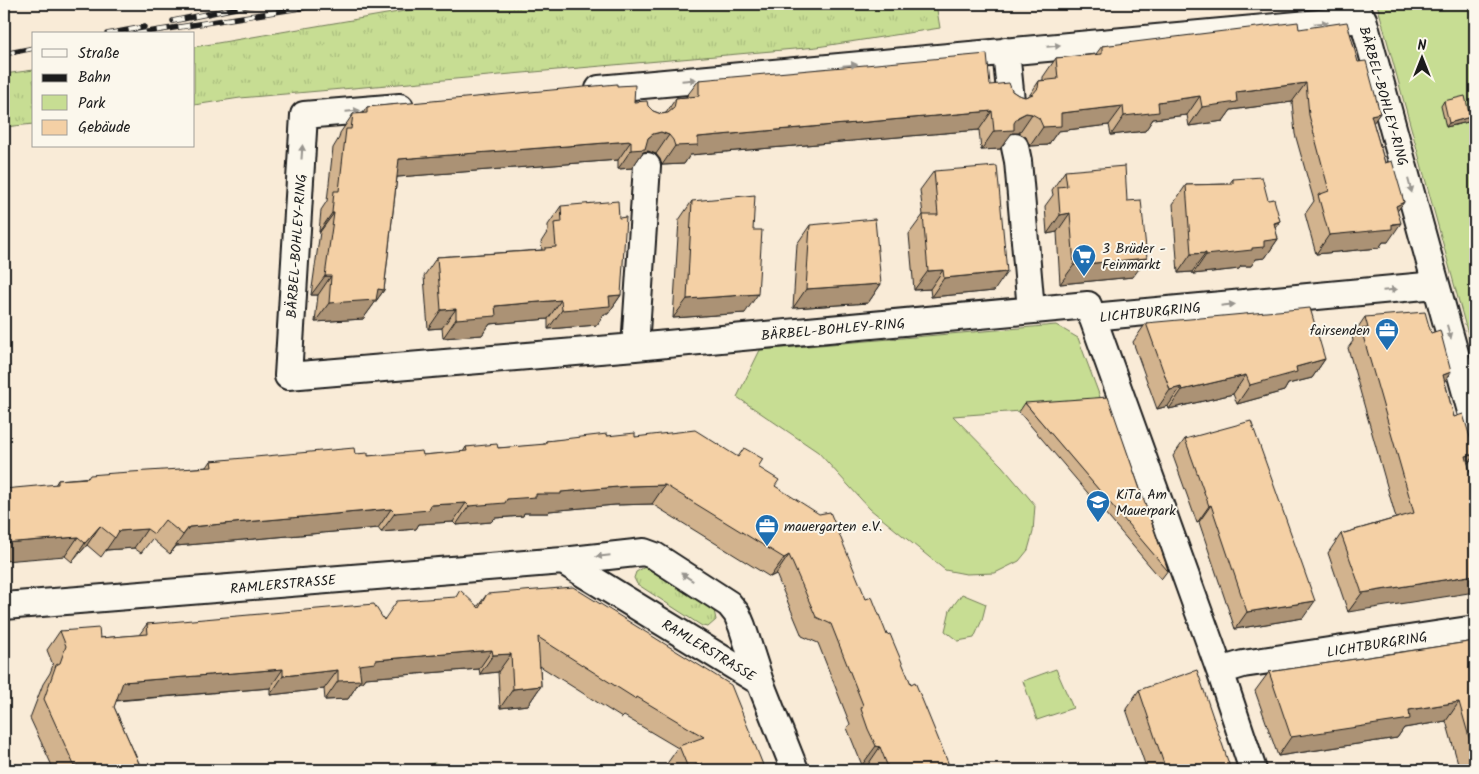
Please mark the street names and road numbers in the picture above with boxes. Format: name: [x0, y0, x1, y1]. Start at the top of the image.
street label: BÄRBEL-BOHLEY-RING: [1353, 24, 1414, 169]
street label: BÄRBEL-BOHLEY-RING: [281, 173, 313, 319]
street label: LICHTBURGRING: [1098, 297, 1202, 329]
street label: BÄRBEL-BOHLEY-RING: [760, 313, 906, 347]
street label: RAMLERSTRASSE: [229, 569, 338, 601]
street label: RAMLERSTRASSE: [657, 614, 760, 688]
street label: LICHTBURGRING: [1325, 626, 1429, 664]

